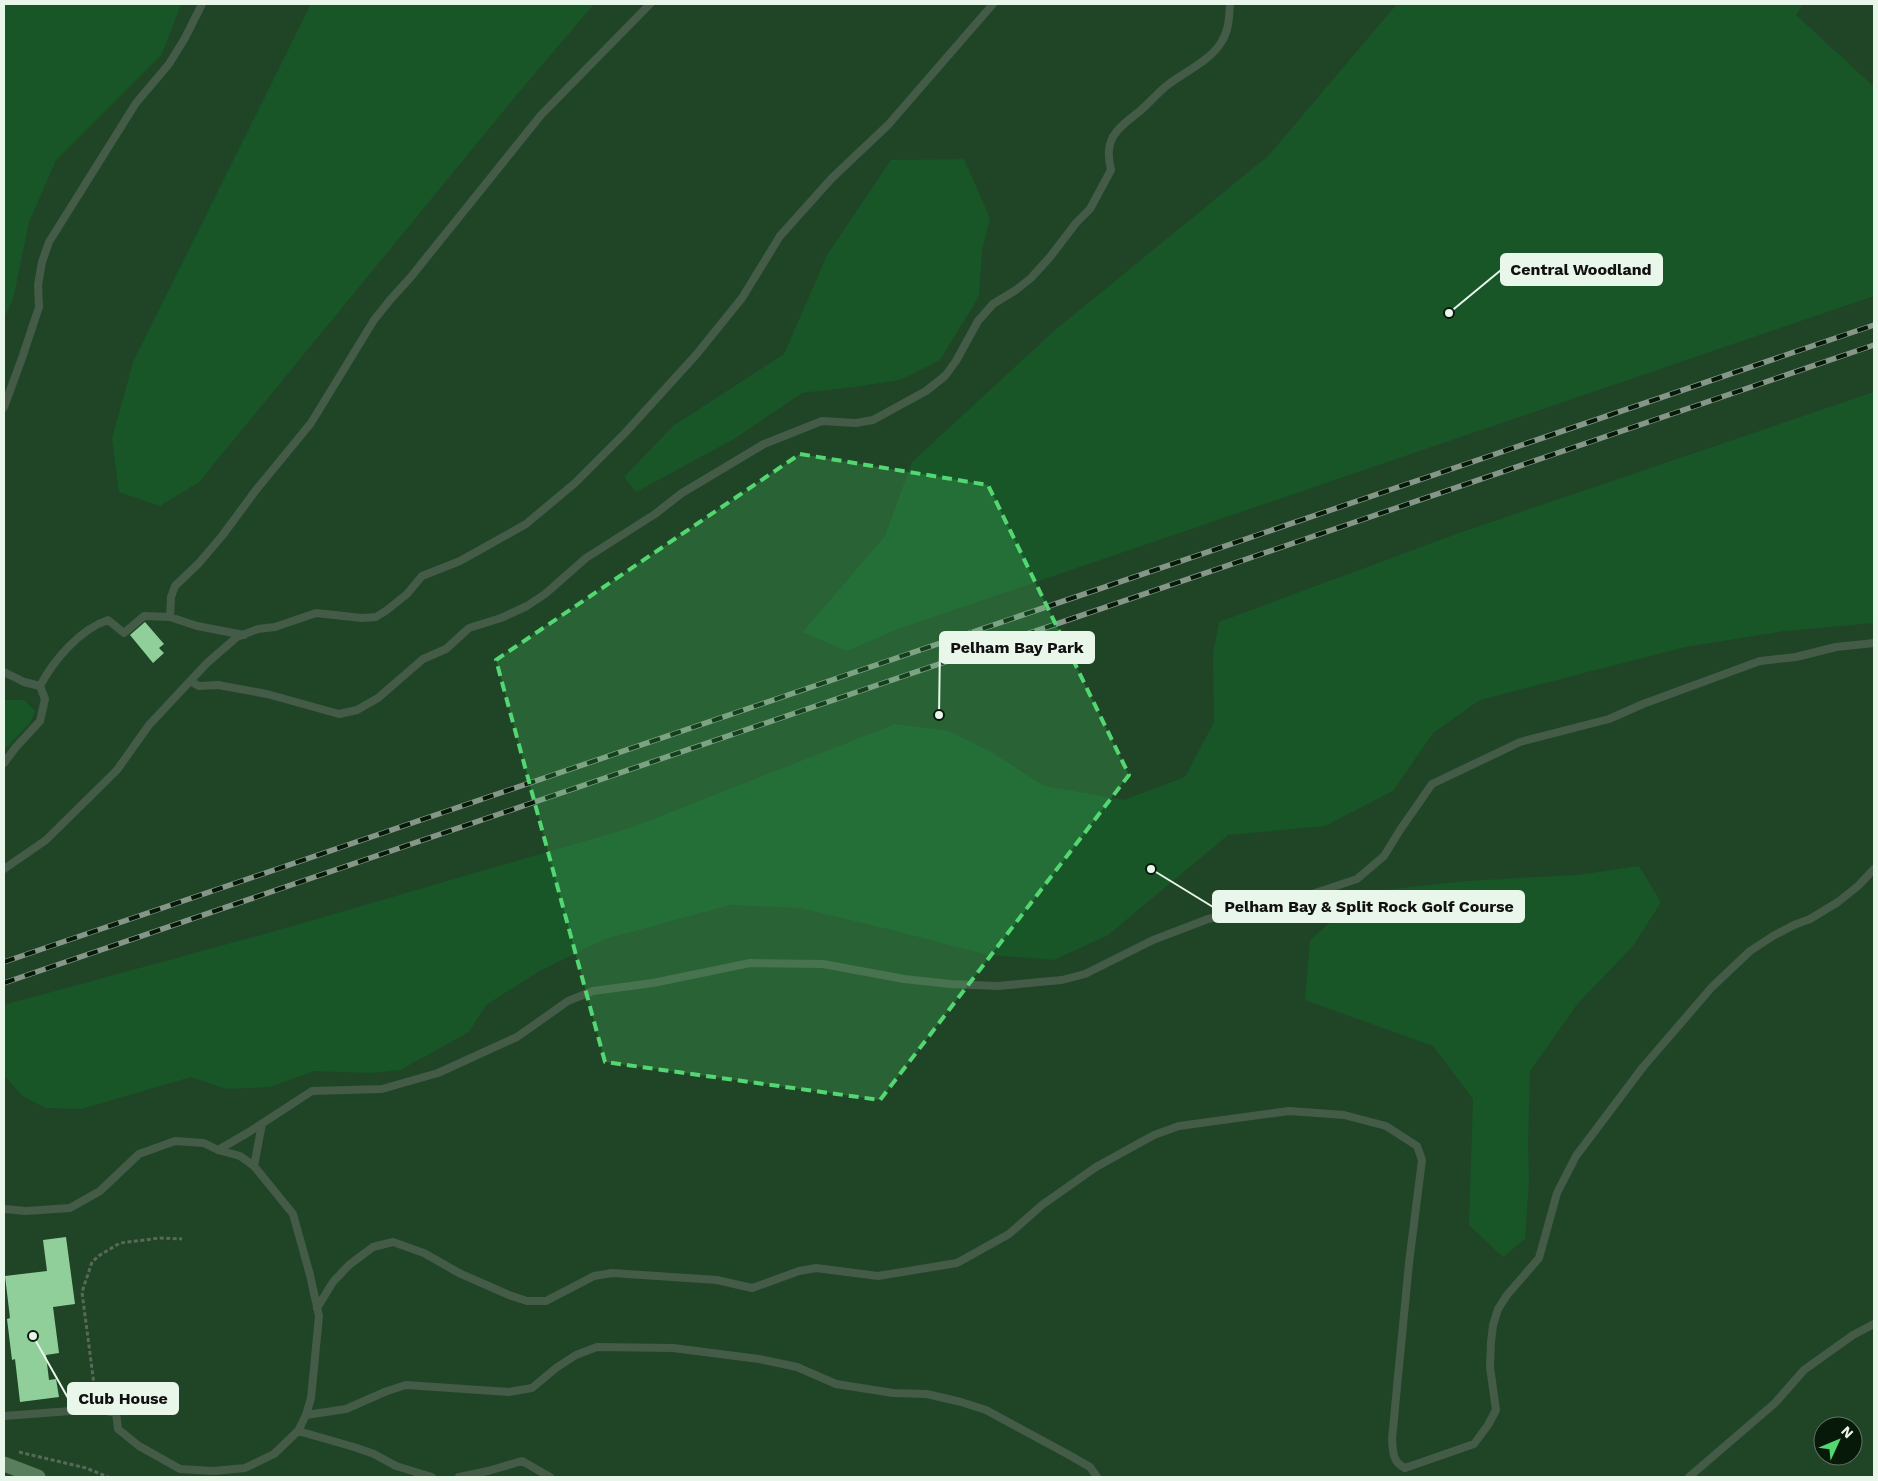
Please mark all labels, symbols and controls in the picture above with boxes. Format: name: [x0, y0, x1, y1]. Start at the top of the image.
callout: Central Woodland: [1501, 254, 1662, 285]
text: Central Woodland: [1510, 260, 1652, 279]
callout: Pelham Bay Park: [940, 632, 1094, 663]
text: Pelham Bay Park: [950, 638, 1084, 657]
callout: Pelham Bay & Split Rock Golf Course: [1213, 891, 1524, 922]
text: Pelham Bay & Split Rock Golf Course: [1224, 897, 1514, 916]
callout: Club House: [68, 1383, 178, 1414]
text: Club House: [78, 1389, 168, 1408]
north arrow: [1813, 1416, 1863, 1466]
text: N: [1838, 1423, 1857, 1441]

